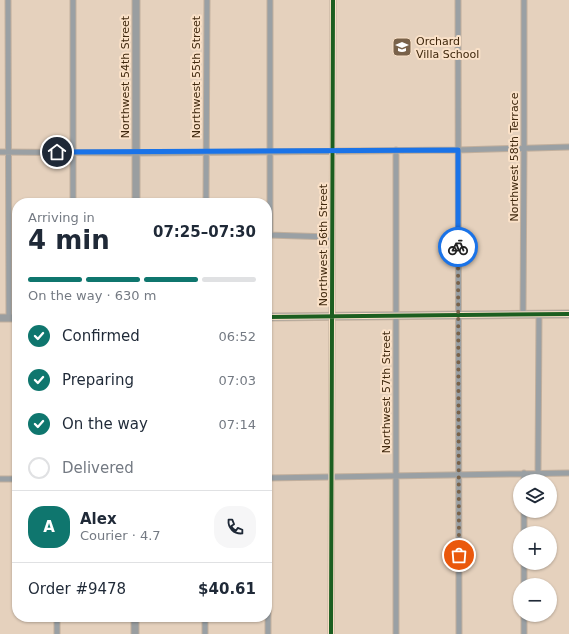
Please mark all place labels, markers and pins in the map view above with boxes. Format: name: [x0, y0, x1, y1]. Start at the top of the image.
place label: Orchard Villa School: [416, 35, 479, 61]
school or university icon: Orchard Villa School: [391, 36, 413, 58]
pin: [40, 135, 74, 169]
pin: [442, 538, 476, 572]

